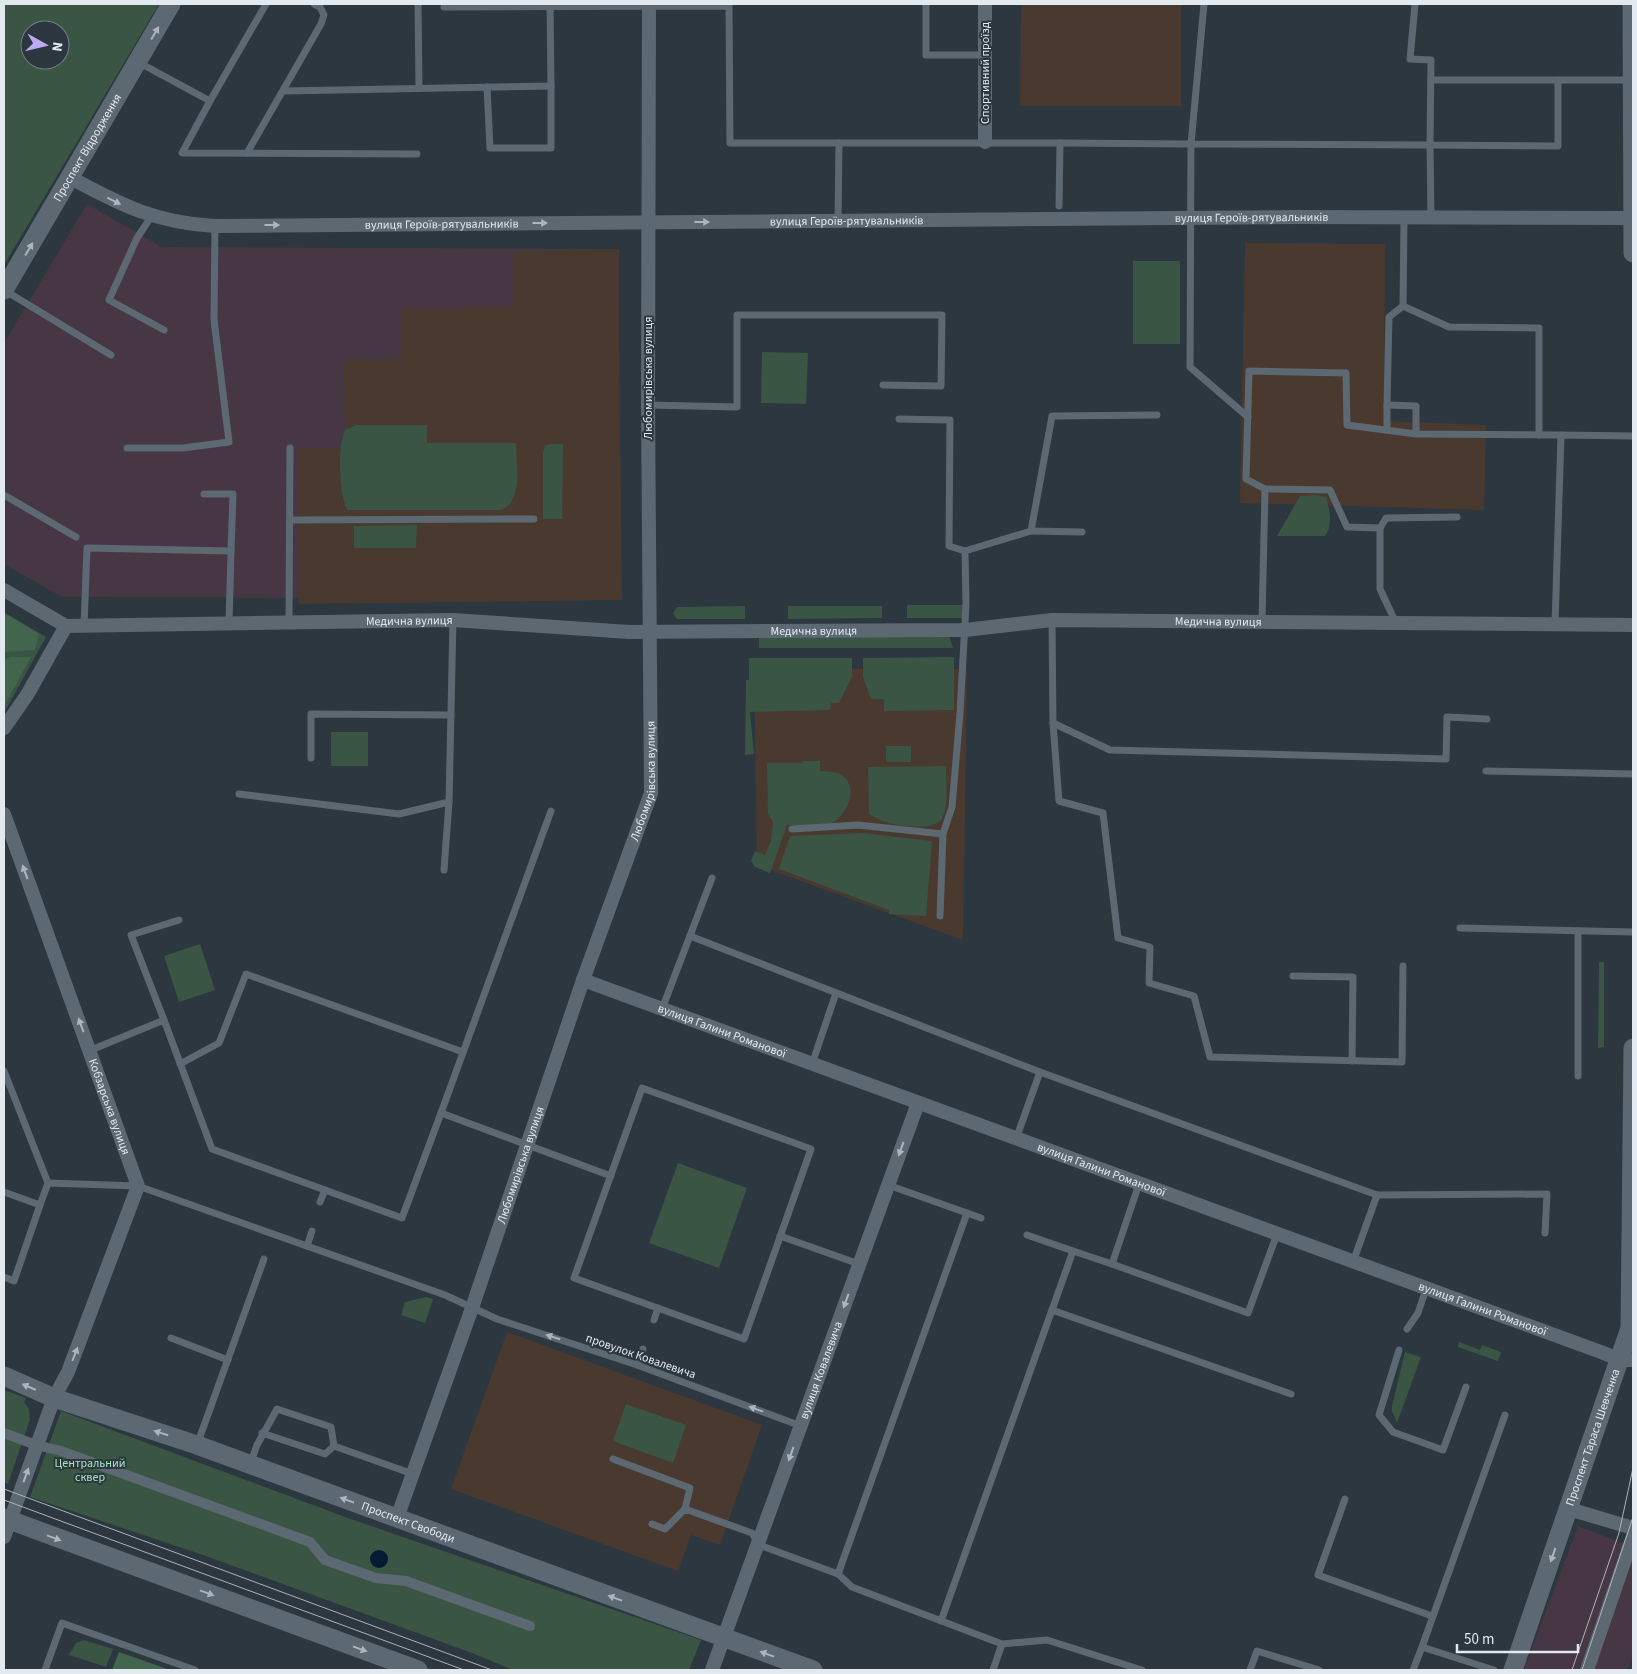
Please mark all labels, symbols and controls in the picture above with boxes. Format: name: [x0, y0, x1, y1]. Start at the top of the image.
north arrow: [20, 20, 70, 70]
street label: Спортивний проїзд: [977, 21, 994, 124]
one-way arrow: [150, 26, 159, 39]
text: N: [46, 41, 67, 53]
street label: Проспект Відродження: [49, 91, 126, 205]
one-way arrow: [107, 197, 121, 205]
street label: вулиця Героїв-рятувальників: [1175, 209, 1328, 227]
street label: вулиця Героїв-рятувальників: [770, 212, 924, 230]
street label: вулиця Героїв-рятувальників: [365, 215, 519, 234]
one-way arrow: [694, 218, 710, 226]
one-way arrow: [532, 219, 548, 227]
one-way arrow: [265, 221, 281, 229]
one-way arrow: [24, 242, 33, 255]
street label: Любомирівська вулиця: [640, 317, 657, 439]
street label: Медична вулиця: [366, 612, 453, 630]
street label: Медична вулиця: [1175, 613, 1262, 631]
street label: Медична вулиця: [770, 623, 857, 640]
street label: Любомирівська вулиця: [626, 721, 660, 844]
one-way arrow: [21, 864, 29, 879]
street label: вулиця Галини Романової: [655, 1000, 789, 1063]
one-way arrow: [77, 1017, 84, 1032]
street label: Кобзарська вулиця: [84, 1056, 134, 1157]
street label: Любомирівська вулиця: [493, 1104, 549, 1226]
street label: вулиця Галини Романової: [1035, 1139, 1169, 1202]
one-way arrow: [897, 1141, 904, 1156]
street label: вулиця Галини Романової: [1416, 1278, 1550, 1341]
one-way arrow: [842, 1294, 849, 1309]
street label: вулиця Ковалевича: [796, 1319, 847, 1422]
street label: провулок Ковалевича: [583, 1330, 698, 1383]
one-way arrow: [545, 1333, 560, 1341]
one-way arrow: [71, 1346, 79, 1361]
street label: Проспект Тараса Шевченка: [1562, 1367, 1624, 1508]
one-way arrow: [21, 1383, 36, 1391]
one-way arrow: [748, 1405, 763, 1412]
one-way arrow: [153, 1429, 168, 1437]
one-way arrow: [787, 1447, 794, 1462]
park label: Центральний сквер: [54, 1455, 126, 1486]
one-way arrow: [23, 1467, 30, 1482]
one-way arrow: [339, 1496, 354, 1504]
street label: Проспект Свободи: [359, 1498, 457, 1547]
one-way arrow: [47, 1535, 62, 1542]
one-way arrow: [1549, 1548, 1557, 1563]
one-way arrow: [200, 1589, 215, 1597]
one-way arrow: [607, 1594, 622, 1601]
scale bar: [1457, 1622, 1578, 1654]
text: 50 m: [1464, 1629, 1494, 1650]
one-way arrow: [353, 1645, 368, 1653]
one-way arrow: [759, 1650, 774, 1658]

